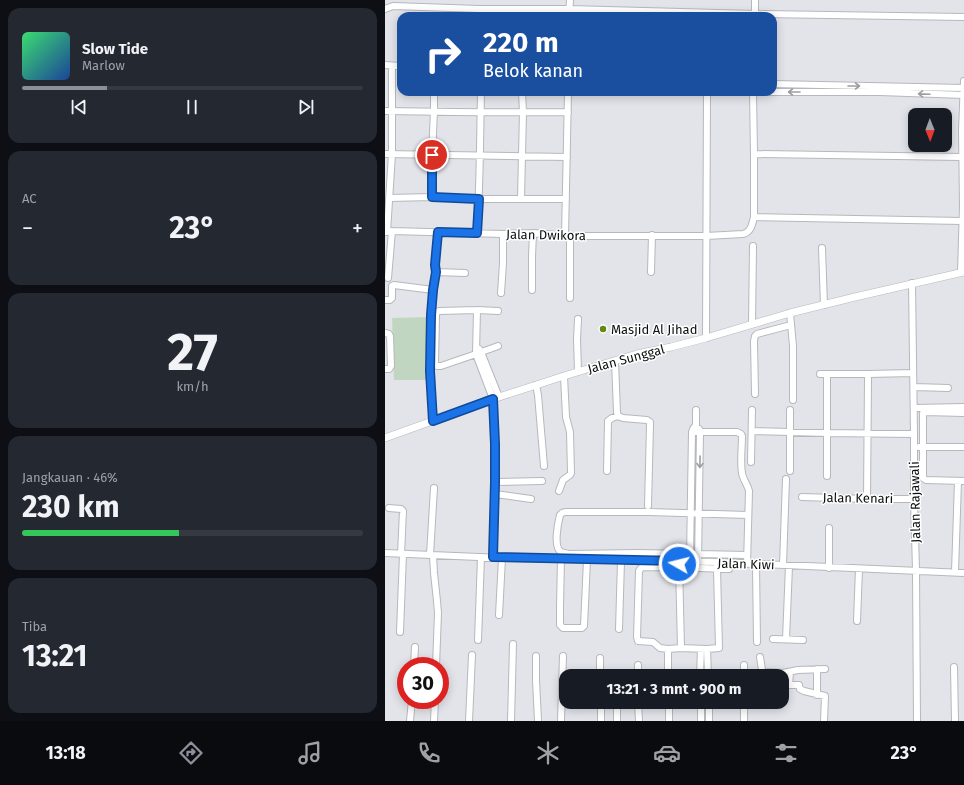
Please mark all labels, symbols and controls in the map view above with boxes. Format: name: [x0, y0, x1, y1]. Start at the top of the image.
text: 220 m: [483, 26, 559, 59]
icon: right: [417, 28, 469, 80]
text: Slow Tide: [82, 40, 148, 58]
text: Marlow: [82, 58, 125, 73]
text: Belok kanan: [483, 60, 583, 82]
one-way arrow: [847, 82, 860, 90]
one-way arrow: [788, 88, 801, 96]
one-way arrow: [918, 90, 931, 97]
icon: previous: [68, 96, 90, 118]
icon: pause: [181, 96, 203, 118]
icon: next: [295, 96, 317, 118]
north arrow: [908, 108, 952, 152]
map controls: [908, 108, 952, 152]
pin: [415, 138, 449, 172]
icon: arrive: [421, 144, 443, 166]
text: AC: [22, 191, 37, 206]
text: 23°: [169, 210, 216, 246]
text: −: [22, 215, 33, 242]
text: +: [352, 215, 363, 242]
street label: Jalan Dwikora: [506, 227, 586, 243]
text: 27: [167, 321, 218, 384]
place label: Masjid Al Jihad: [611, 322, 697, 337]
marker: Masjid Al Jihad: [598, 324, 608, 334]
street label: Jalan Sunggal: [586, 341, 666, 376]
text: km/h: [176, 379, 209, 394]
one-way arrow: [696, 455, 704, 468]
street label: Jalan Rajawali: [907, 461, 923, 543]
text: Jangkauan · 46%: [22, 470, 118, 485]
text: 230 km: [22, 489, 120, 525]
street label: Jalan Kenari: [823, 490, 893, 506]
position arrow: [658, 543, 700, 585]
street label: Jalan Kiwi: [717, 556, 775, 572]
text: Tiba: [22, 619, 47, 634]
text: 13:21: [22, 638, 88, 674]
speed limit sign: 30: [397, 657, 449, 709]
text: 13:21 · 3 mnt · 900 m: [607, 680, 741, 698]
icon: directions: [177, 739, 205, 767]
icon: music: [296, 739, 324, 767]
icon: phone: [415, 739, 443, 767]
icon: climate: [534, 739, 562, 767]
icon: car: [653, 739, 681, 767]
icon: filters: [772, 739, 800, 767]
text: 13:18: [45, 742, 86, 764]
text: 23°: [891, 742, 918, 764]

